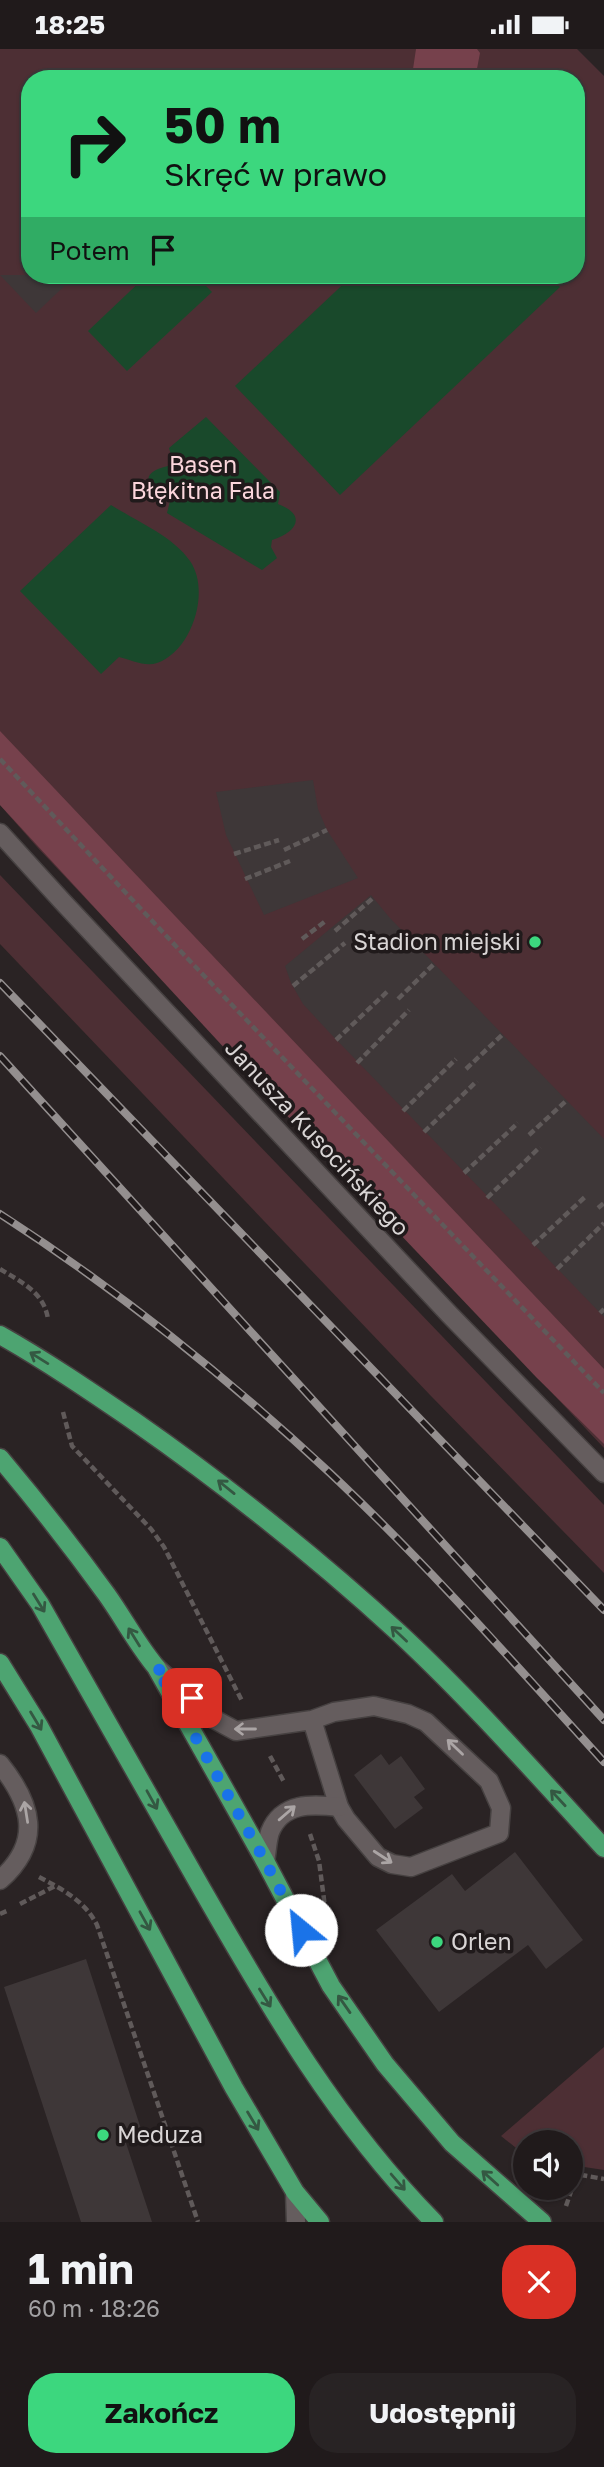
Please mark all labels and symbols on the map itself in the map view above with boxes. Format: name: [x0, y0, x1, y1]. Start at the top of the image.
park label: Basen Błękitna Fala: [131, 450, 275, 504]
place label: Stadion miejski: [353, 927, 521, 955]
marker: Stadion miejski: [527, 934, 543, 950]
street label: Janusza Kusocińskiego: [220, 1034, 416, 1241]
one-way arrow: [29, 1351, 49, 1365]
one-way arrow: [218, 1479, 236, 1494]
one-way arrow: [32, 1592, 46, 1612]
one-way arrow: [391, 1626, 408, 1643]
one-way arrow: [126, 1628, 140, 1648]
pin: [162, 1668, 222, 1728]
one-way arrow: [30, 1711, 44, 1731]
one-way arrow: [234, 1722, 257, 1736]
one-way arrow: [446, 1738, 463, 1755]
one-way arrow: [146, 1789, 159, 1810]
one-way arrow: [550, 1789, 566, 1807]
one-way arrow: [19, 1801, 32, 1824]
one-way arrow: [278, 1806, 296, 1821]
one-way arrow: [373, 1850, 392, 1865]
position arrow: [264, 1893, 338, 1967]
one-way arrow: [139, 1910, 152, 1931]
place label: Orlen: [451, 1927, 512, 1955]
marker: Orlen: [429, 1934, 445, 1950]
one-way arrow: [258, 1987, 272, 2007]
one-way arrow: [337, 1995, 351, 2014]
one-way arrow: [246, 2111, 260, 2131]
place label: Meduza: [117, 2120, 203, 2148]
marker: Meduza: [95, 2127, 111, 2143]
one-way arrow: [481, 2170, 499, 2186]
one-way arrow: [390, 2173, 406, 2191]

